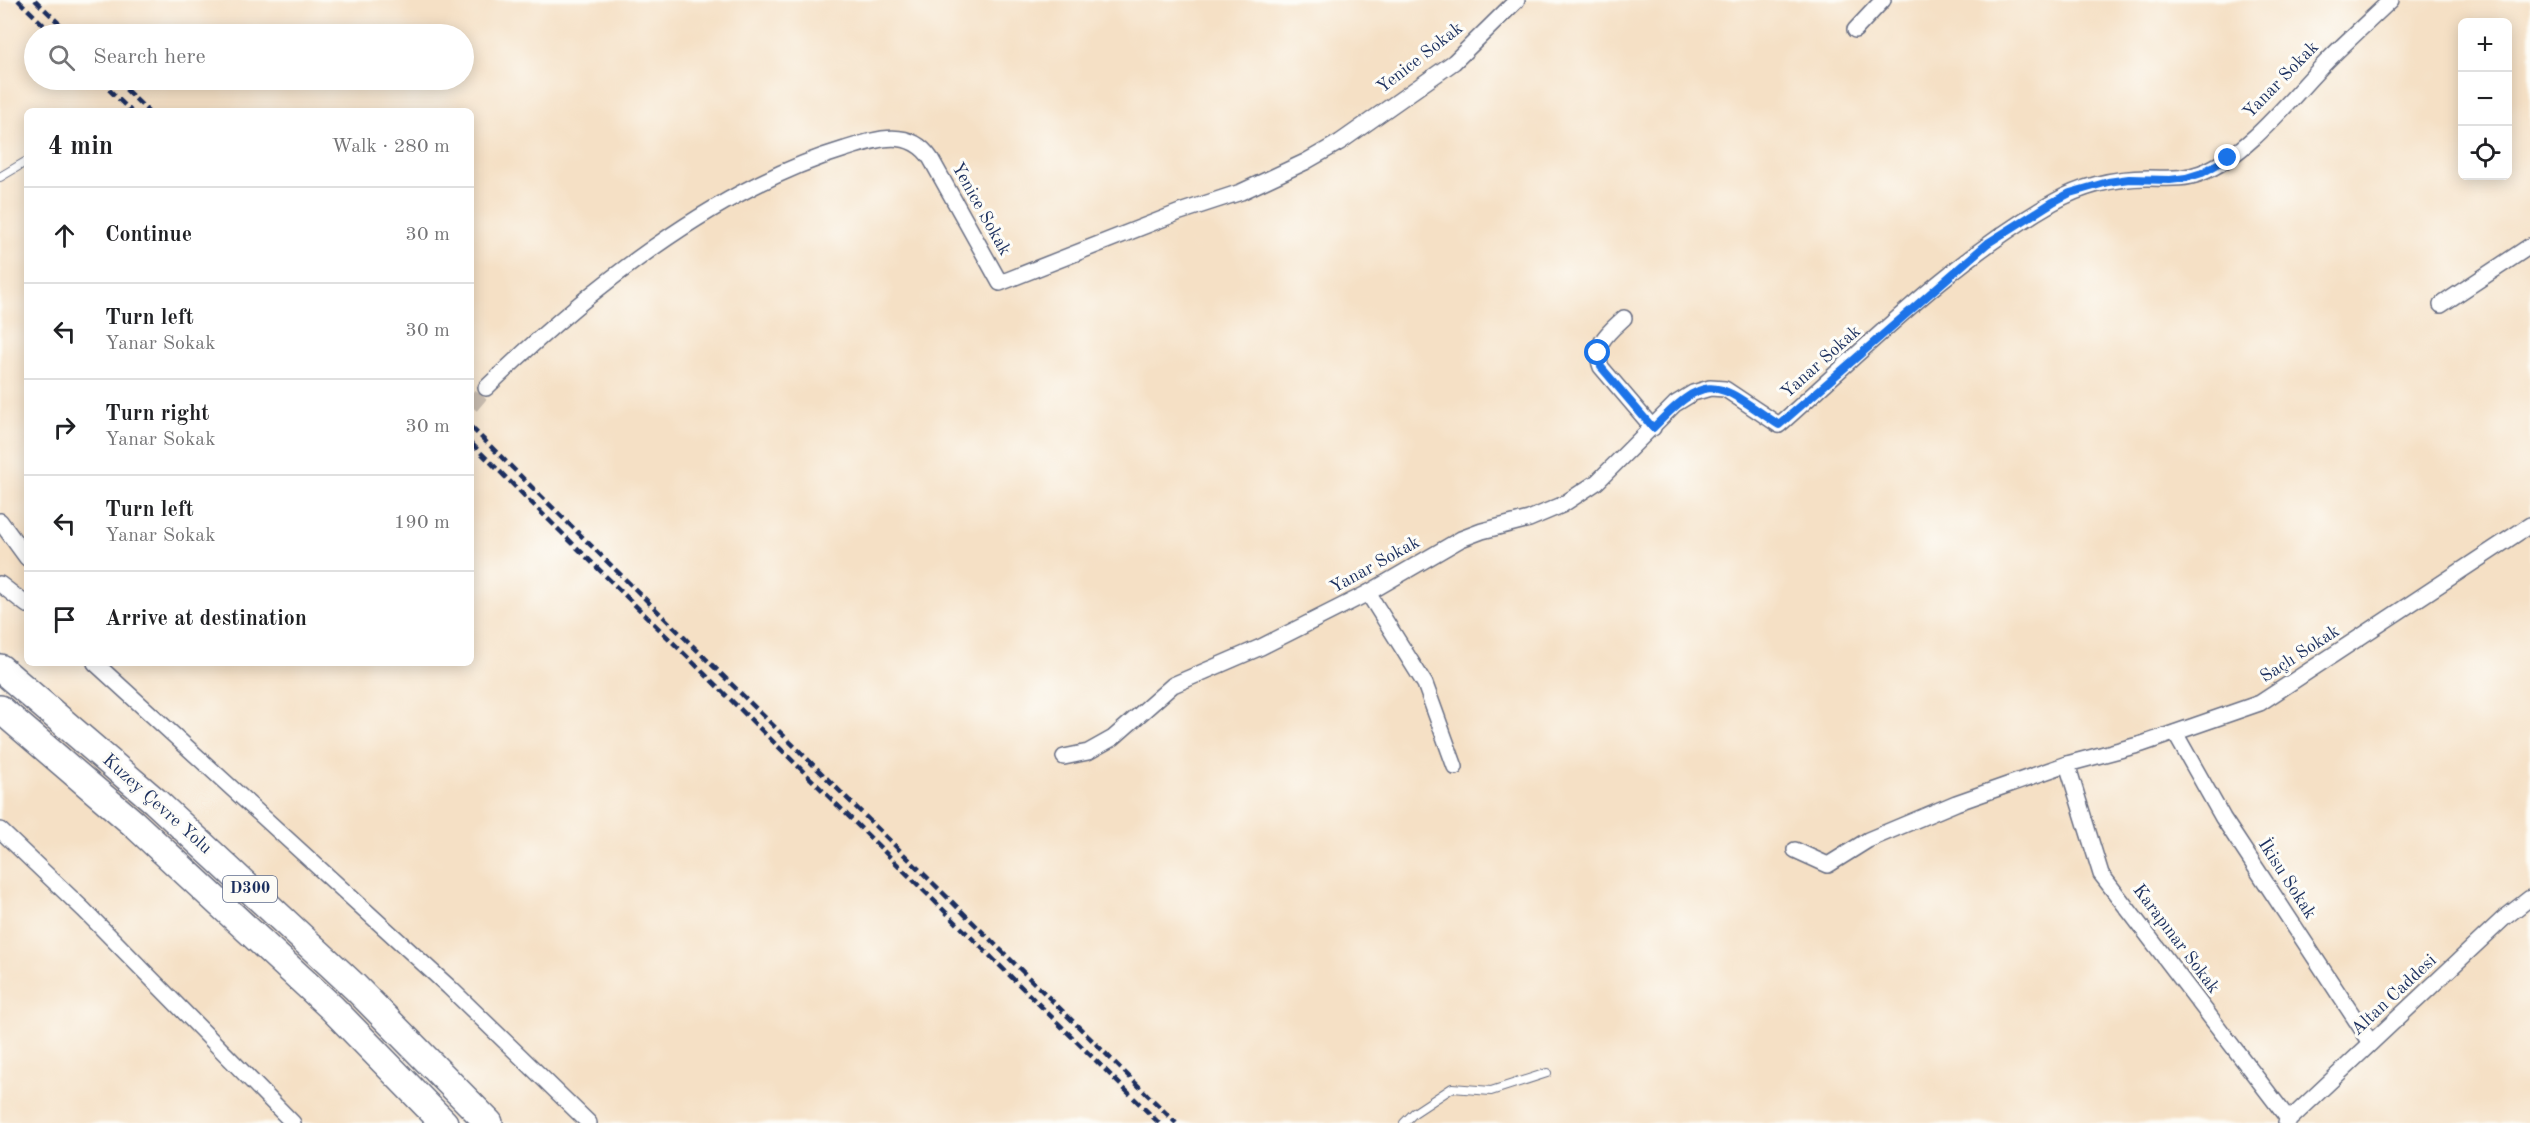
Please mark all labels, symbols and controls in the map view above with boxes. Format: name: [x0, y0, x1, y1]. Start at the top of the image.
map controls: [2458, 18, 2512, 180]
button: +: [2458, 18, 2512, 72]
street label: Yenice Sokak: [1374, 19, 1466, 97]
search box: [24, 24, 474, 90]
street label: Yanar Sokak: [2240, 38, 2322, 122]
icon: search: [45, 41, 78, 74]
text: Search here: [93, 46, 206, 68]
button: −: [2458, 72, 2512, 126]
button: locate: [2458, 126, 2512, 180]
text: 4 min: [48, 134, 113, 160]
text: Walk · 280 m: [331, 137, 450, 157]
route end: [2214, 144, 2240, 170]
street label: Yenice Sokak: [948, 159, 1014, 259]
icon: ahead: [48, 219, 81, 252]
text: Continue: [105, 224, 192, 246]
text: 30 m: [405, 225, 450, 245]
text: Turn left: [105, 307, 194, 329]
icon: left: [48, 315, 81, 348]
text: 30 m: [405, 321, 450, 341]
street label: Yanar Sokak: [1778, 322, 1864, 402]
text: Yanar Sokak: [105, 334, 216, 354]
route start: [1584, 339, 1610, 365]
text: Turn right: [105, 403, 209, 425]
icon: right: [48, 411, 81, 444]
text: 30 m: [405, 417, 450, 437]
text: Yanar Sokak: [105, 430, 216, 450]
text: Turn left: [105, 499, 194, 521]
icon: left: [48, 507, 81, 540]
text: 190 m: [394, 513, 450, 533]
text: Yanar Sokak: [105, 526, 216, 546]
street label: Yanar Sokak: [1327, 533, 1423, 597]
icon: arrive: [48, 603, 81, 636]
text: Arrive at destination: [105, 608, 307, 630]
street label: Saçlı Sokak: [2257, 622, 2343, 686]
street label: Kuzey Çevre Yolu: [99, 751, 215, 858]
street label: İkisu Sokak: [2255, 834, 2322, 922]
road number: D300: [223, 876, 277, 902]
street label: Karapınar Sokak: [2129, 881, 2223, 997]
street label: Altan Caddesi: [2348, 951, 2440, 1039]

